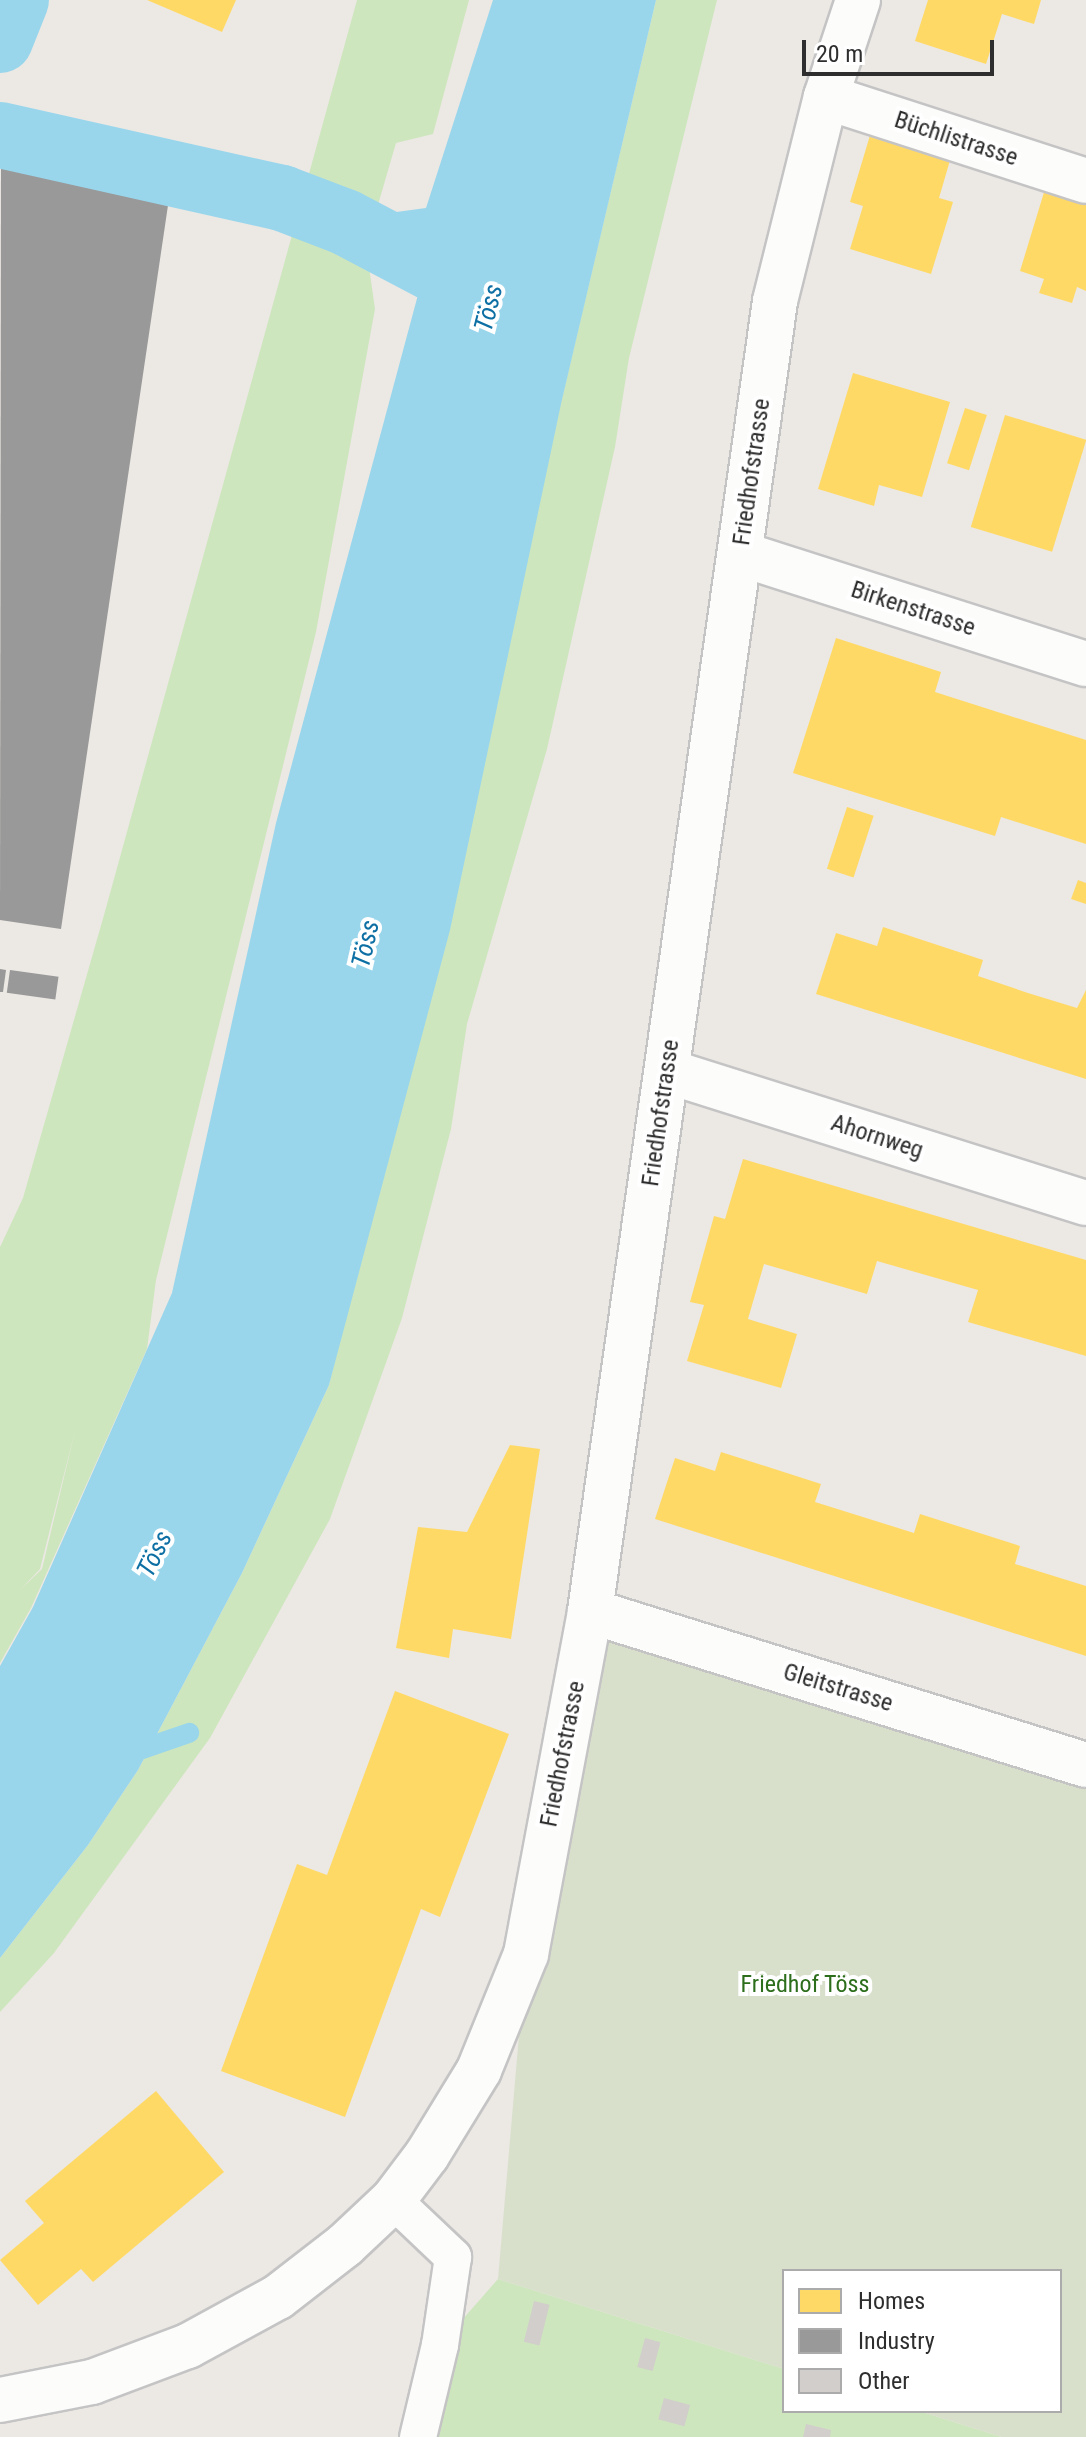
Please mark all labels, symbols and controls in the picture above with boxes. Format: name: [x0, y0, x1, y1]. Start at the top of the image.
scale bar: [806, 24, 998, 74]
text: 20 m: [816, 40, 863, 68]
street label: Büchlistrasse: [891, 106, 1021, 172]
water label: Töss: [468, 281, 510, 335]
street label: Friedhofstrasse: [727, 397, 777, 547]
street label: Birkenstrasse: [847, 575, 979, 643]
water label: Töss: [345, 917, 387, 971]
street label: Friedhofstrasse: [636, 1038, 686, 1188]
street label: Ahornweg: [827, 1109, 927, 1165]
water label: Töss: [131, 1526, 179, 1582]
street label: Gleitstrasse: [780, 1658, 896, 1718]
street label: Friedhofstrasse: [535, 1679, 591, 1829]
park label: Friedhof Töss: [740, 1971, 870, 1999]
legend: [782, 2269, 1062, 2413]
text: Homes: [858, 2287, 925, 2315]
text: Industry: [858, 2327, 935, 2355]
text: Other: [858, 2367, 910, 2395]

